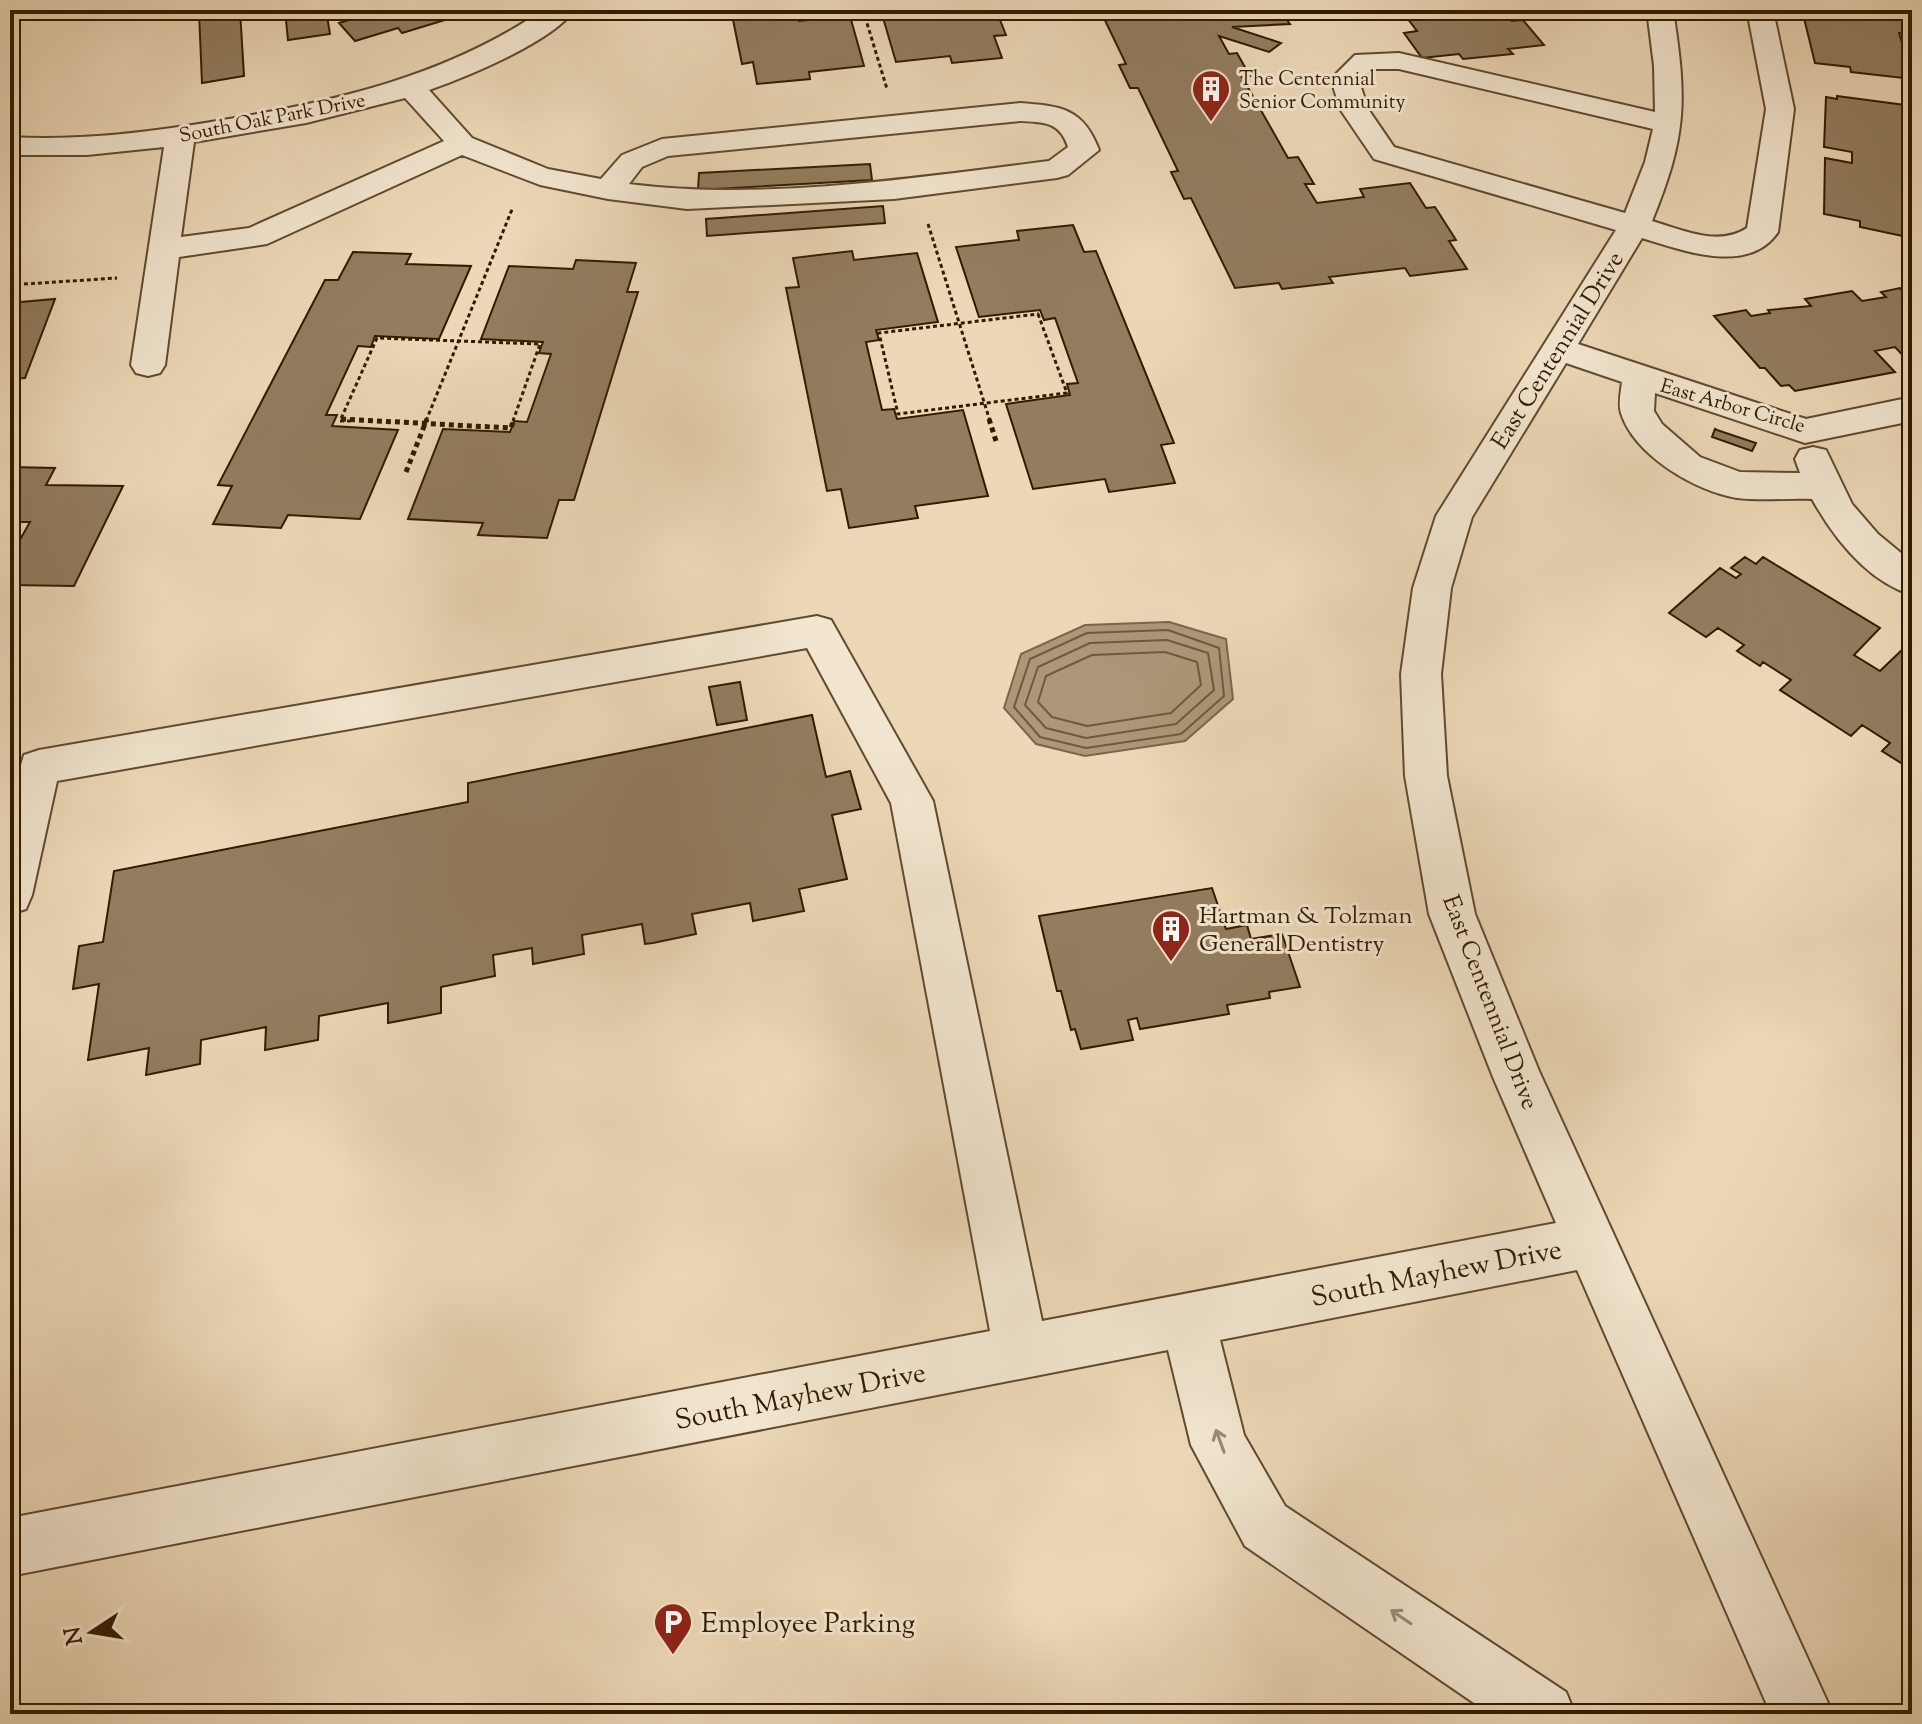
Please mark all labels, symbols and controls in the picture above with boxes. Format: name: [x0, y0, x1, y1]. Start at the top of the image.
place label: The Centennial Senior Community: [1239, 66, 1405, 118]
building icon: The Centennial Senior Community: [1190, 68, 1232, 123]
street label: South Oak Park Drive: [177, 87, 368, 152]
street label: East Centennial Drive: [1484, 246, 1633, 456]
street label: East Arbor Circle: [1656, 373, 1808, 442]
street label: East Centennial Drive: [1433, 891, 1546, 1115]
place label: Hartman & Tolzman General Dentistry: [1199, 900, 1413, 962]
building icon: Hartman & Tolzman General Dentistry: [1150, 908, 1192, 963]
street label: South Mayhew Drive: [1307, 1231, 1566, 1319]
street label: South Mayhew Drive: [671, 1354, 930, 1442]
one-way arrow: [1212, 1429, 1226, 1454]
north arrow: [52, 1592, 132, 1672]
parking icon: Employee Parking: [652, 1601, 694, 1656]
place label: Employee Parking: [701, 1605, 915, 1645]
one-way arrow: [1390, 1609, 1412, 1626]
text: N: [58, 1623, 93, 1647]

